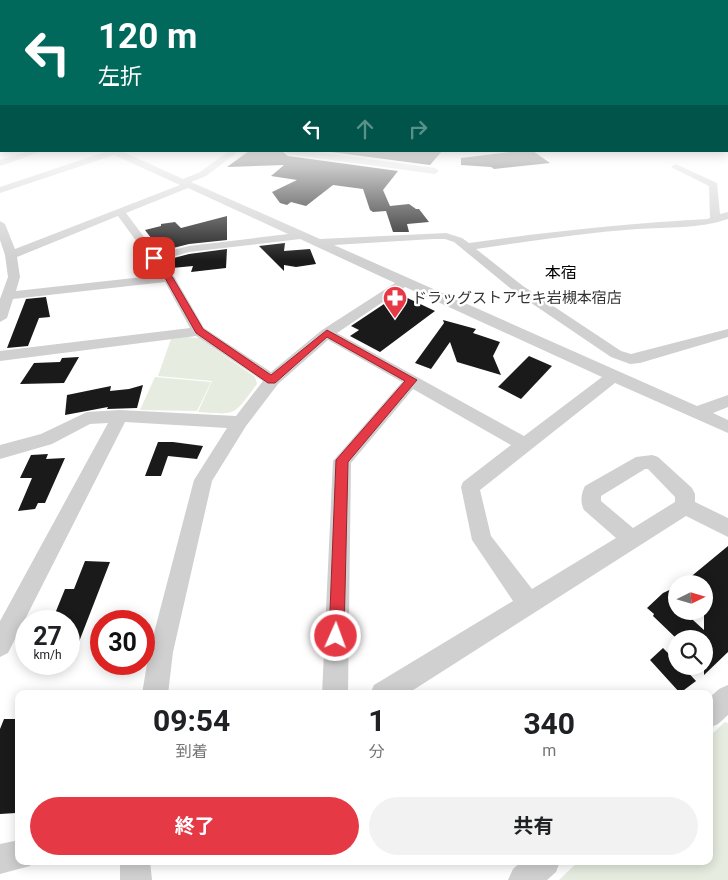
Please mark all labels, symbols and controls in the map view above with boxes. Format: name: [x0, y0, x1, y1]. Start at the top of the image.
text: 120 m: [98, 16, 197, 57]
icon: left: [15, 20, 80, 85]
text: 左折: [98, 64, 142, 89]
icon: left: [298, 115, 326, 143]
icon: ahead: [351, 115, 379, 143]
icon: right: [404, 115, 432, 143]
pin: [133, 237, 175, 279]
icon: arrive: [140, 244, 168, 272]
district label: 本宿: [545, 263, 577, 282]
pharmacy icon: ドラッグストアセキ岩槻本宿店: [382, 285, 408, 319]
place label: ドラッグストアセキ岩槻本宿店: [412, 289, 622, 307]
north arrow: [668, 575, 712, 620]
map controls: [668, 575, 713, 675]
position arrow: [309, 609, 361, 661]
speed limit sign: 30: [90, 610, 155, 675]
text: 27: [33, 622, 62, 651]
button: search: [668, 630, 713, 675]
text: km/h: [33, 648, 62, 662]
text: 09:54: [153, 703, 230, 738]
text: 1: [368, 703, 385, 738]
text: 340: [523, 706, 575, 741]
text: m: [542, 741, 556, 760]
text: 到着: [176, 742, 208, 761]
text: 分: [369, 742, 385, 761]
button: 終了: [30, 797, 359, 855]
button: 共有: [369, 797, 698, 855]

